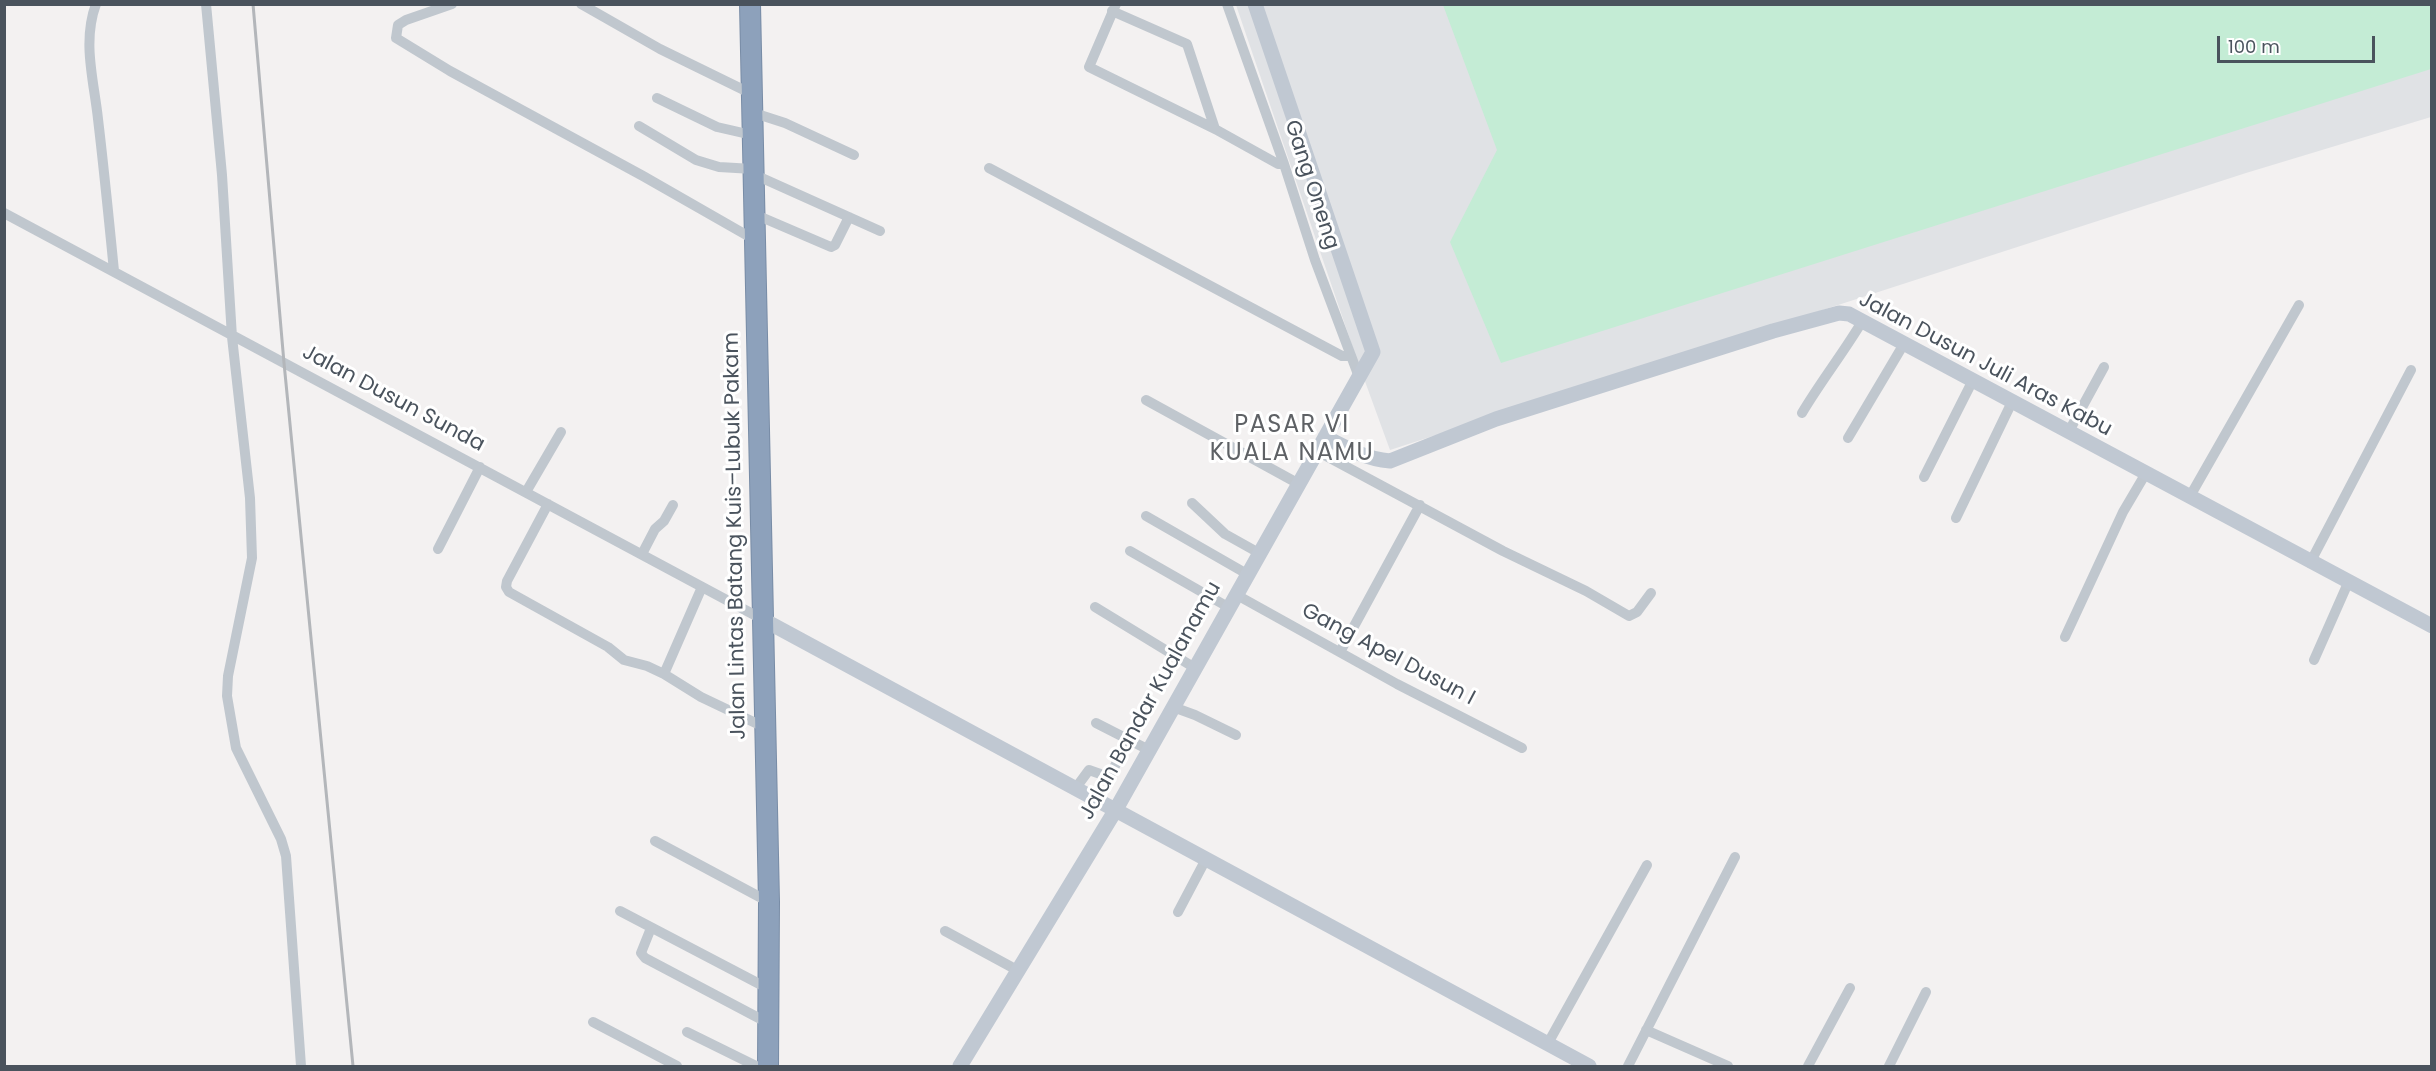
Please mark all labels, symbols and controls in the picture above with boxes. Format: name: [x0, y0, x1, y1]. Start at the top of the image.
scale bar: [2220, 24, 2378, 62]
text: 100 m: [2228, 34, 2280, 59]
street label: Gang Oneng: [1278, 117, 1344, 253]
street label: Jalan Dusun Juli Aras Kabu: [1854, 287, 2116, 443]
street label: Jalan Lintas Batang Kuis–Lubuk Pakam: [720, 332, 752, 740]
street label: Jalan Dusun Sunda: [297, 340, 489, 458]
district label: PASAR VI KUALA NAMU: [1210, 412, 1374, 468]
street label: Jalan Bandar Kualanamu: [1075, 578, 1227, 824]
street label: Gang Apel Dusun I: [1297, 599, 1479, 711]

